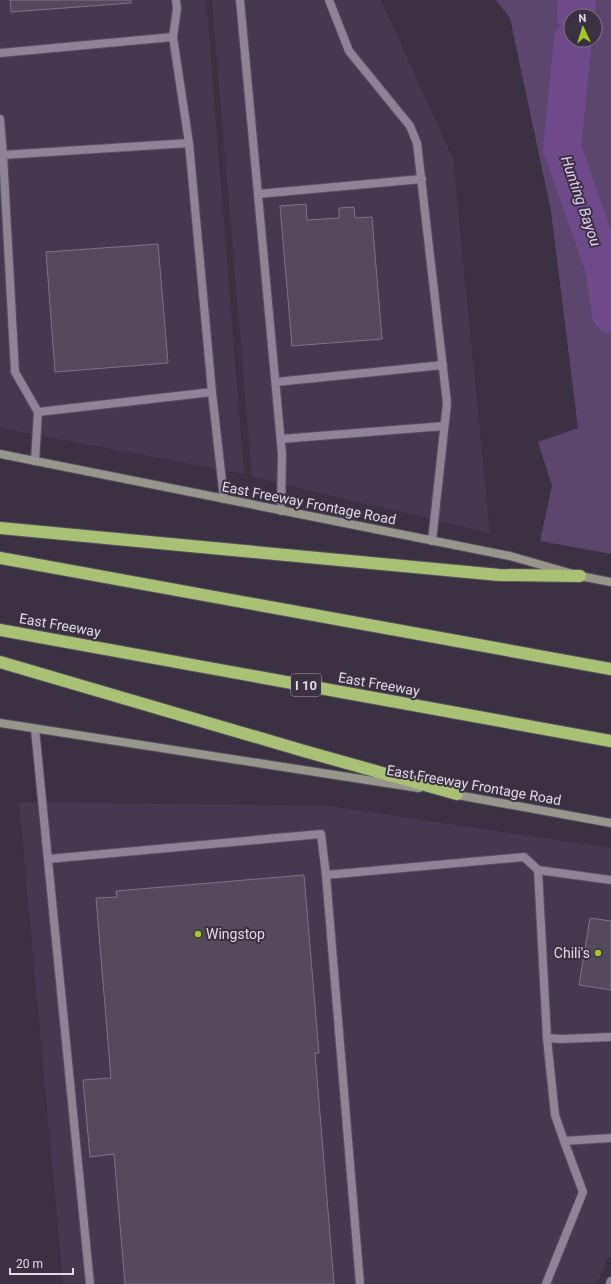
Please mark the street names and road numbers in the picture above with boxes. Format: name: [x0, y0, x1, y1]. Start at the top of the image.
street label: East Freeway Frontage Road: [221, 478, 397, 528]
street label: East Freeway: [18, 610, 102, 640]
street label: East Freeway: [337, 669, 421, 699]
road number: I 10: [291, 674, 321, 696]
street label: East Freeway Frontage Road: [385, 762, 563, 808]

